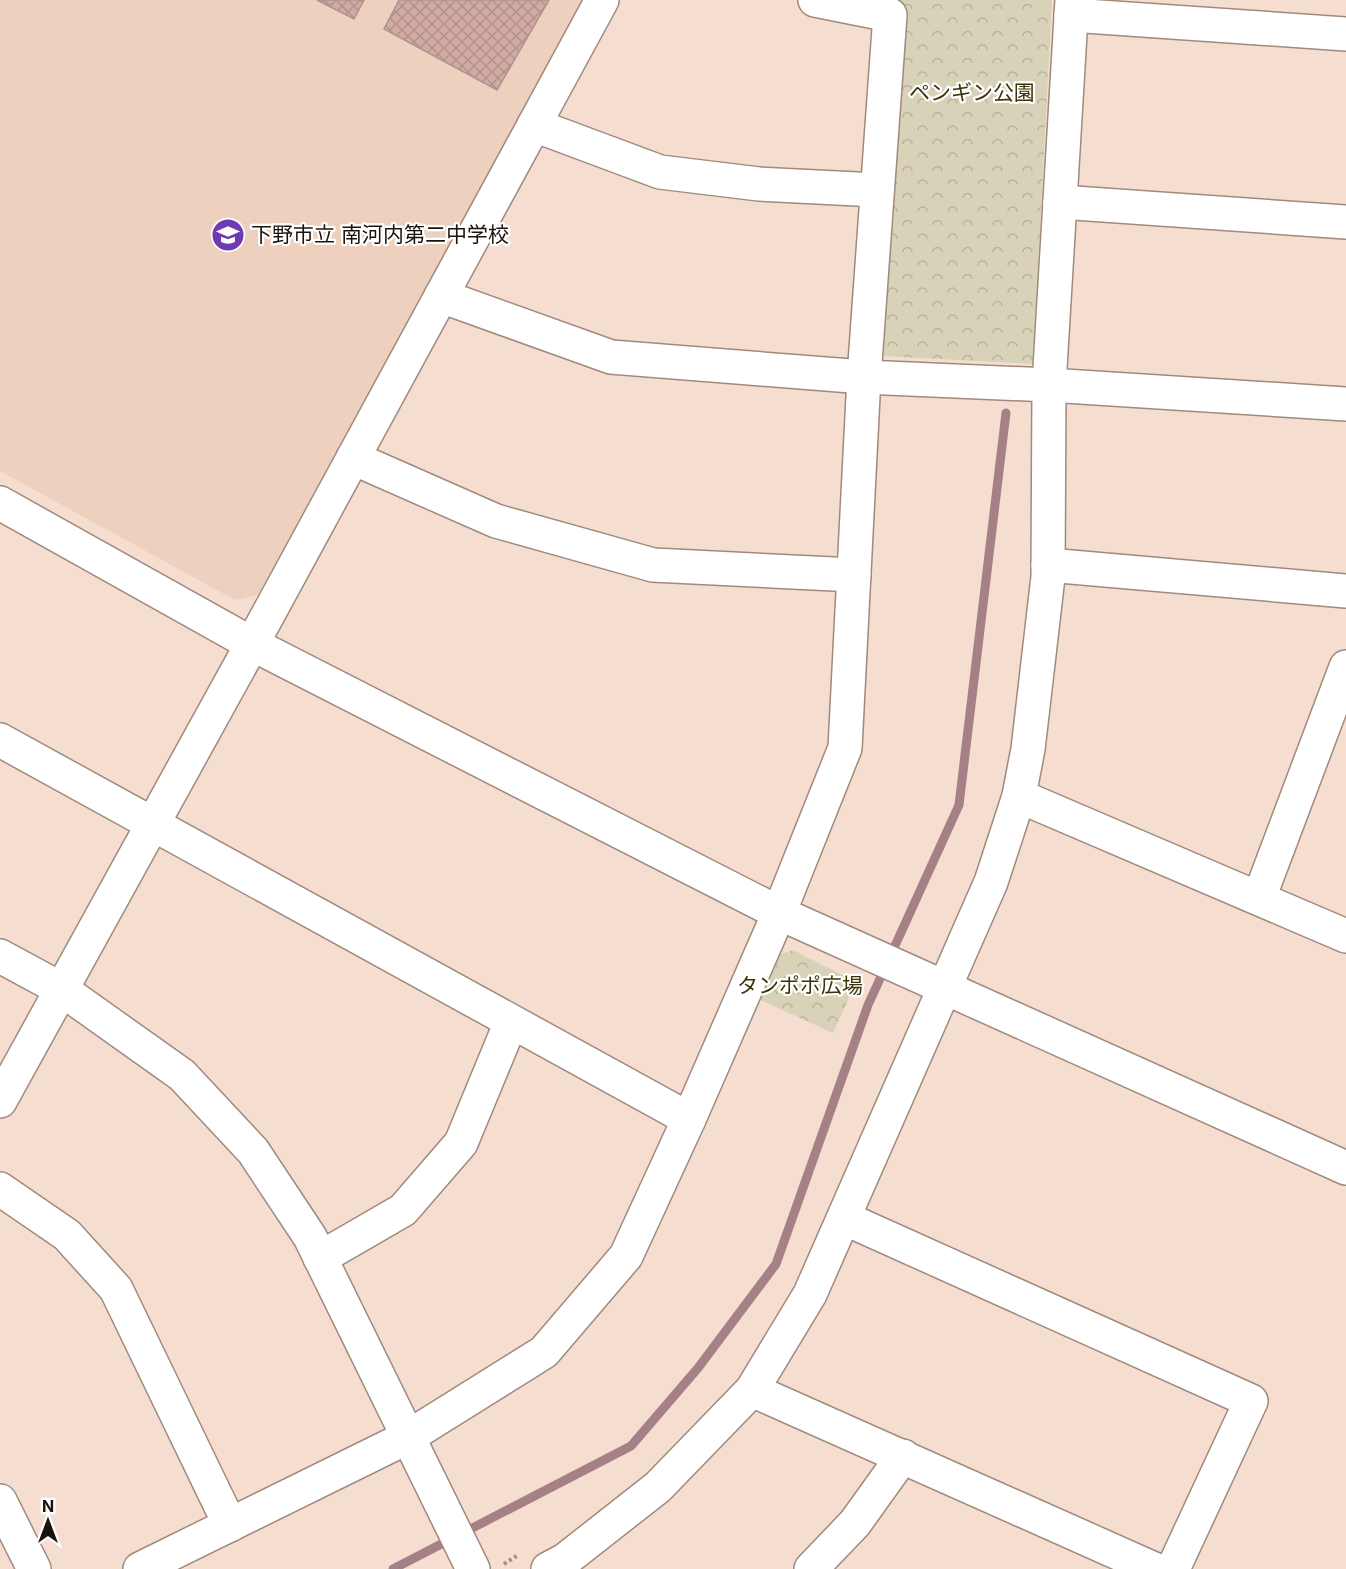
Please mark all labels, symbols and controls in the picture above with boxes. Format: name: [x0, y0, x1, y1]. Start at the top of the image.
park label: ペンギン公園: [909, 80, 1035, 105]
school or university icon: 下野市立 南河内第二中学校: [210, 217, 246, 253]
place label: 下野市立 南河内第二中学校: [251, 222, 509, 247]
park label: タンポポ広場: [737, 973, 863, 998]
north arrow: [18, 1491, 78, 1551]
text: N: [42, 1496, 54, 1516]

